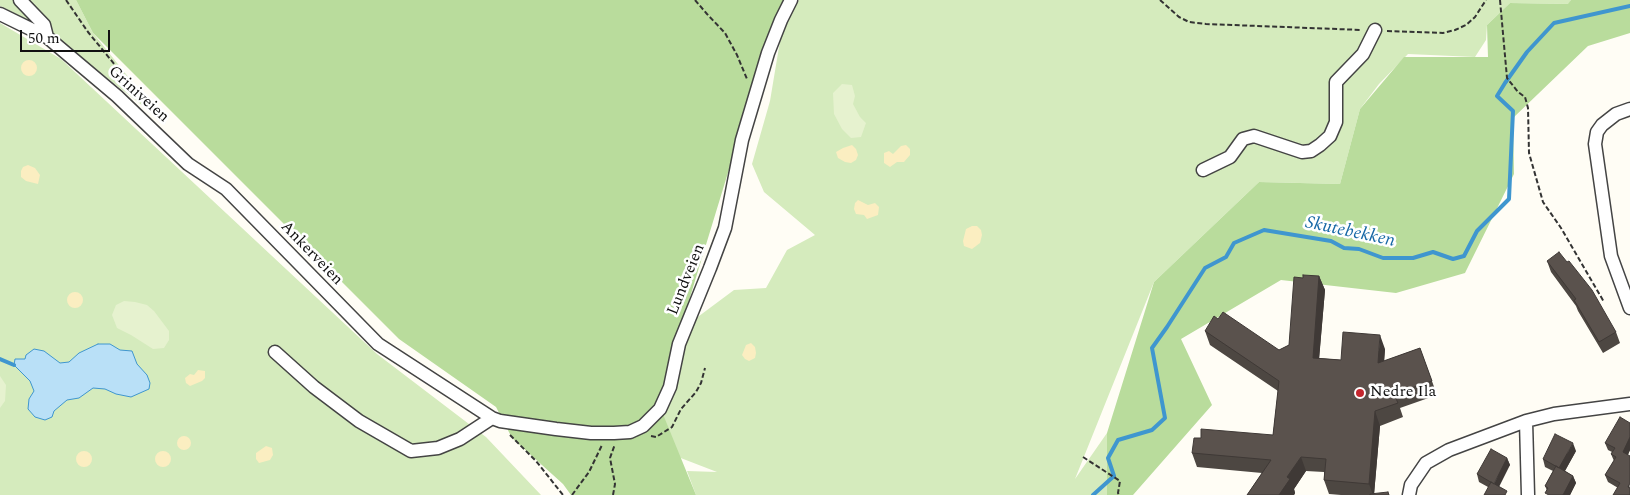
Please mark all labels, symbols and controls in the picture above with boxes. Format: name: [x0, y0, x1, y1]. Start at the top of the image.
scale bar: [22, 20, 112, 52]
text: 50 m: [28, 27, 60, 50]
street label: Griniveien: [104, 63, 172, 127]
water label: Skutebekken: [1303, 213, 1397, 253]
street label: Ankerveien: [276, 218, 346, 290]
street label: Lundveien: [664, 242, 710, 318]
place label: Nedre Ila: [1370, 383, 1436, 403]
marker: Nedre Ila: [1354, 387, 1366, 399]

